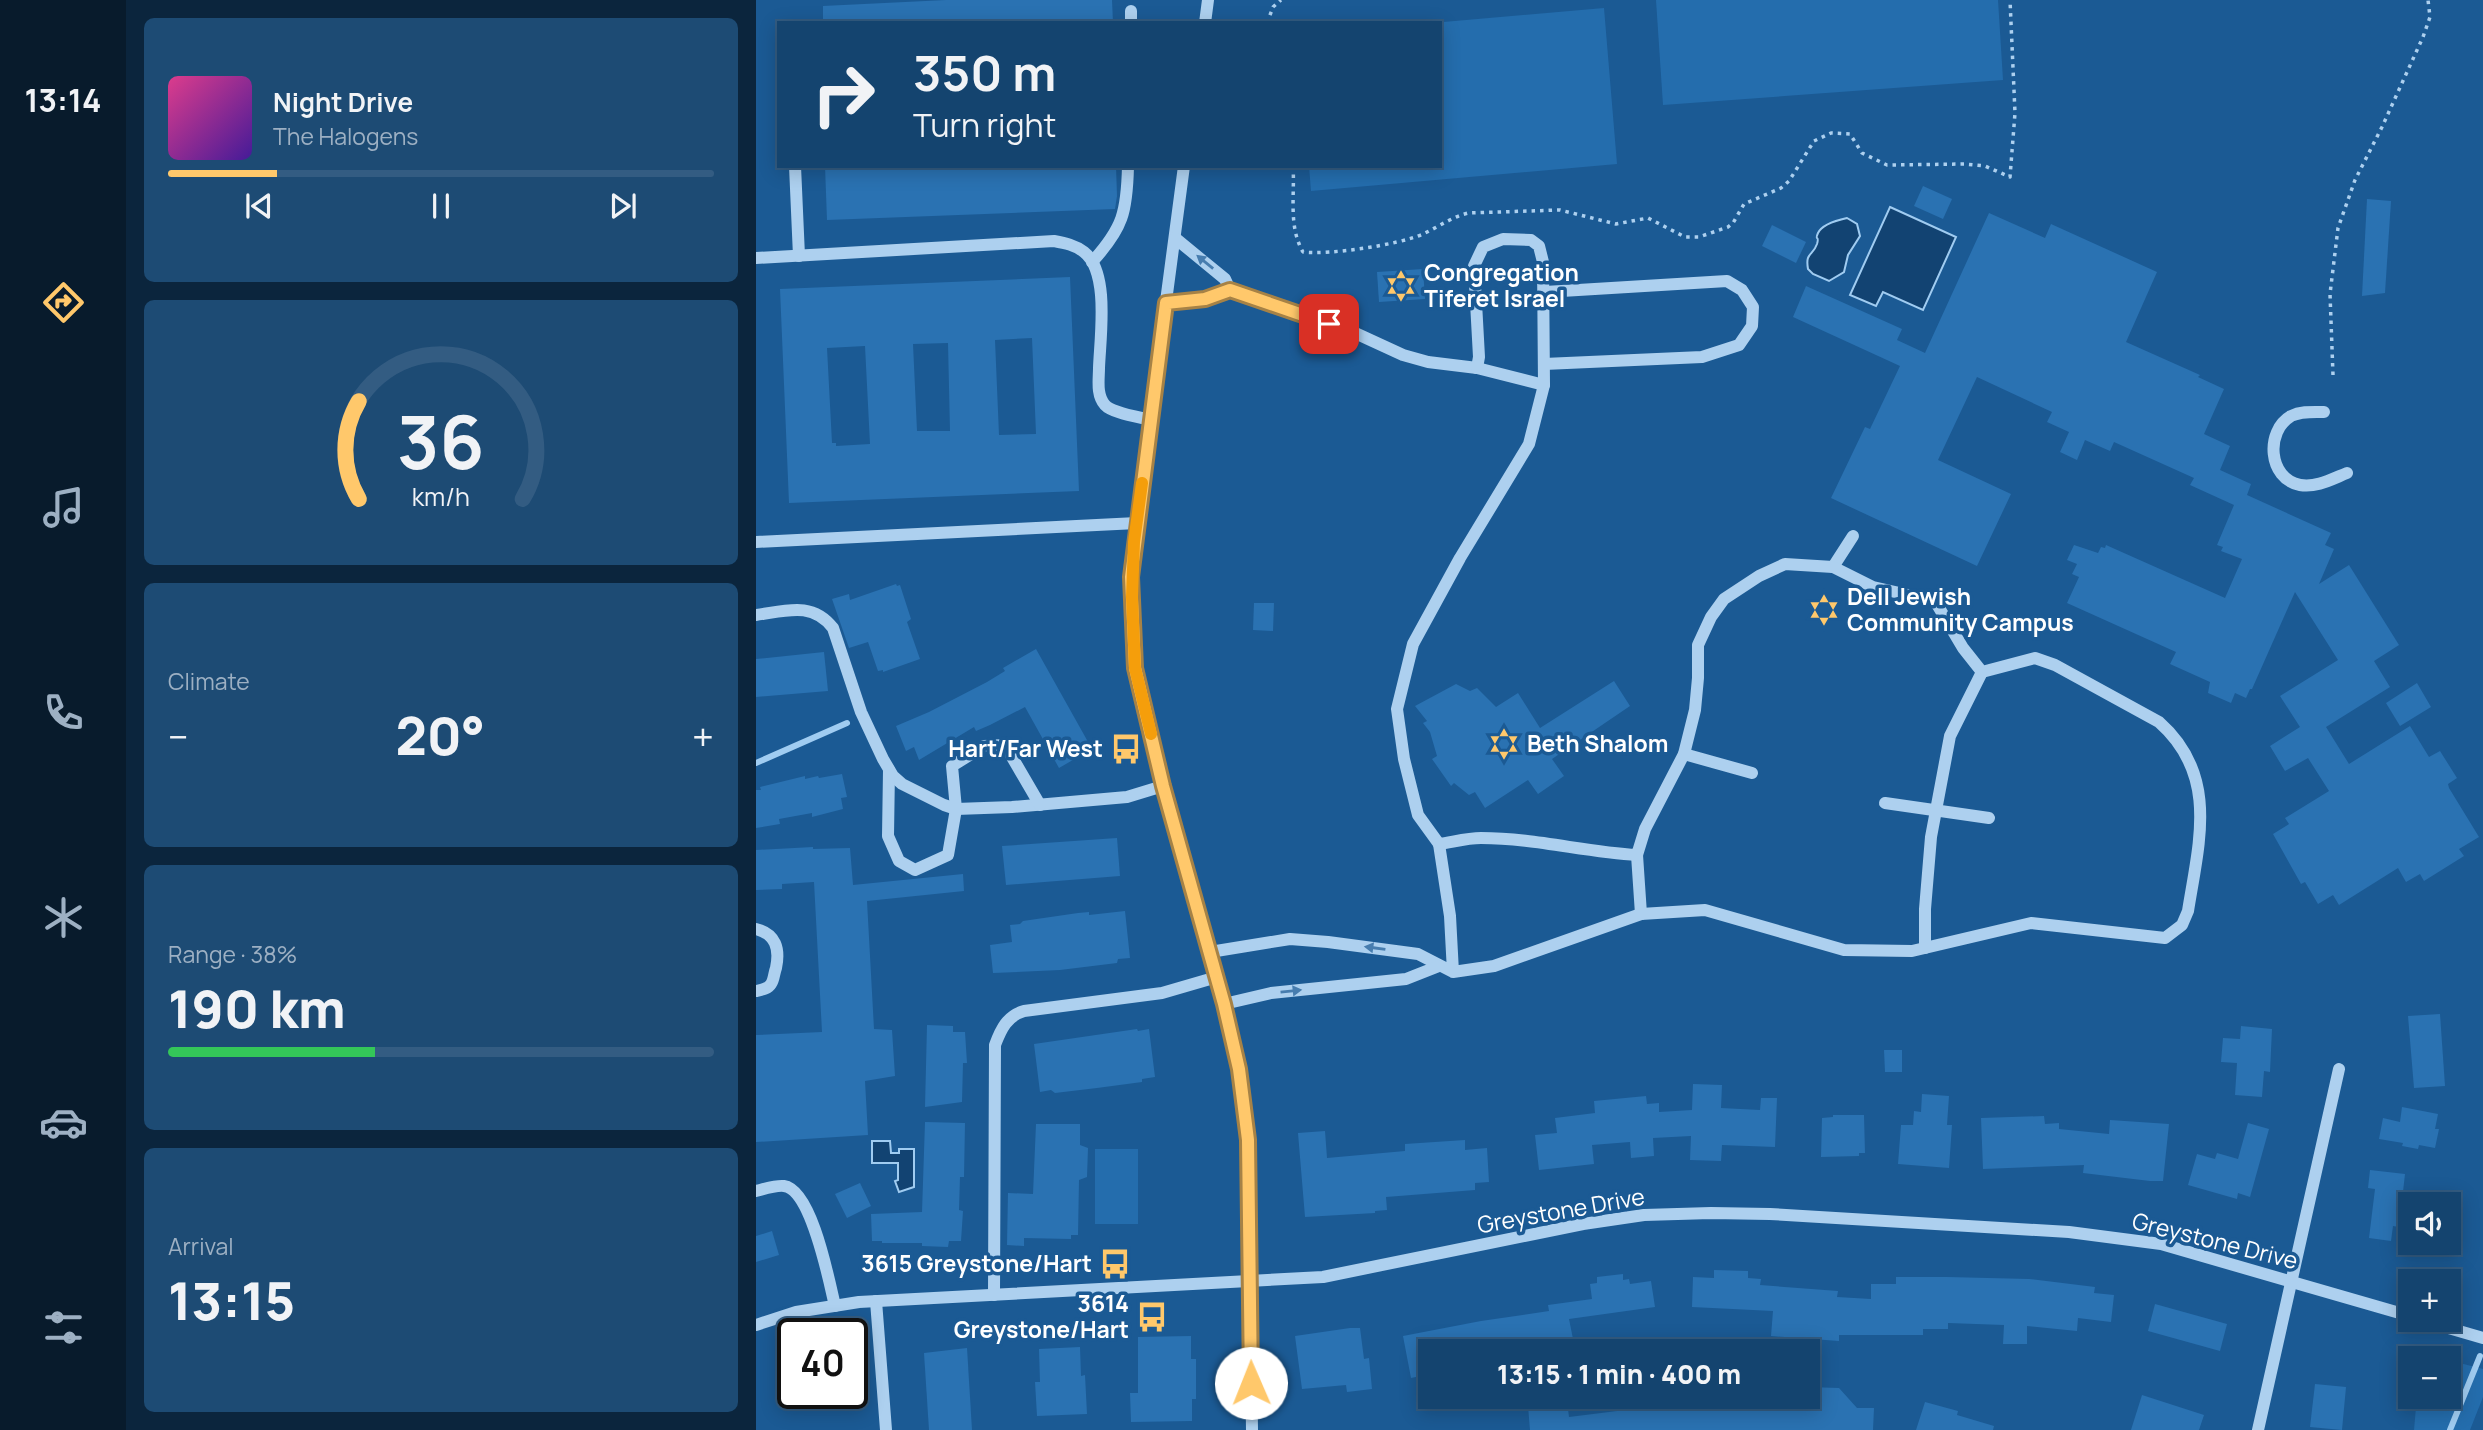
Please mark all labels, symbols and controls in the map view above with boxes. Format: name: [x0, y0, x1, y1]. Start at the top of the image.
text: 350 m: [913, 39, 1056, 106]
icon: right: [798, 49, 889, 140]
text: 13:14: [24, 78, 102, 122]
text: Night Drive: [273, 84, 413, 120]
text: Turn right: [913, 103, 1056, 147]
text: The Halogens: [273, 120, 418, 152]
icon: previous: [240, 187, 278, 225]
icon: pause: [422, 187, 460, 225]
icon: next: [604, 187, 642, 225]
one-way arrow: [1196, 255, 1214, 270]
place label: Congregation Tiferet Israel: [1424, 256, 1579, 314]
synagogue icon: Congregation Tiferet Israel: [1384, 269, 1418, 303]
icon: directions: [39, 278, 88, 327]
pin: [1299, 294, 1359, 354]
icon: arrive: [1310, 305, 1348, 343]
text: 36: [397, 391, 485, 491]
text: km/h: [412, 478, 470, 513]
icon: music: [39, 483, 88, 532]
place label: Dell Jewish Community Campus: [1847, 580, 2074, 638]
synagogue icon: Dell Jewish Community Campus: [1807, 593, 1841, 627]
text: Climate: [168, 665, 250, 697]
icon: phone: [39, 688, 88, 737]
text: 20°: [395, 700, 485, 771]
text: −: [168, 710, 189, 762]
text: +: [692, 710, 714, 762]
synagogue icon: Beth Shalom: [1487, 727, 1521, 761]
place label: Beth Shalom: [1527, 727, 1668, 759]
place label: Hart/Far West: [948, 732, 1103, 764]
bus stop icon: Hart/Far West: [1109, 732, 1143, 766]
icon: climate: [39, 893, 88, 942]
text: Range · 38%: [168, 938, 297, 970]
one-way arrow: [1364, 942, 1386, 953]
text: 190 km: [168, 973, 346, 1044]
one-way arrow: [1280, 985, 1302, 996]
icon: car: [39, 1098, 88, 1147]
street label: Greystone Drive: [1475, 1180, 1647, 1240]
map controls: [2398, 1192, 2461, 1409]
button: sound: [2398, 1192, 2461, 1255]
street label: Greystone Drive: [2129, 1204, 2301, 1276]
text: Arrival: [168, 1230, 234, 1262]
place label: 3615 Greystone/Hart: [861, 1247, 1092, 1279]
bus stop icon: 3615 Greystone/Hart: [1098, 1247, 1132, 1281]
text: 13:15: [168, 1265, 295, 1336]
button: +: [2398, 1269, 2461, 1332]
place label: 3614 Greystone/Hart: [954, 1287, 1129, 1345]
bus stop icon: 3614 Greystone/Hart: [1135, 1300, 1169, 1334]
icon: filters: [39, 1303, 88, 1352]
speed limit sign: 40: [777, 1318, 868, 1409]
position arrow: [1214, 1346, 1288, 1420]
button: −: [2398, 1346, 2461, 1409]
text: 13:15 · 1 min · 400 m: [1497, 1356, 1741, 1392]

